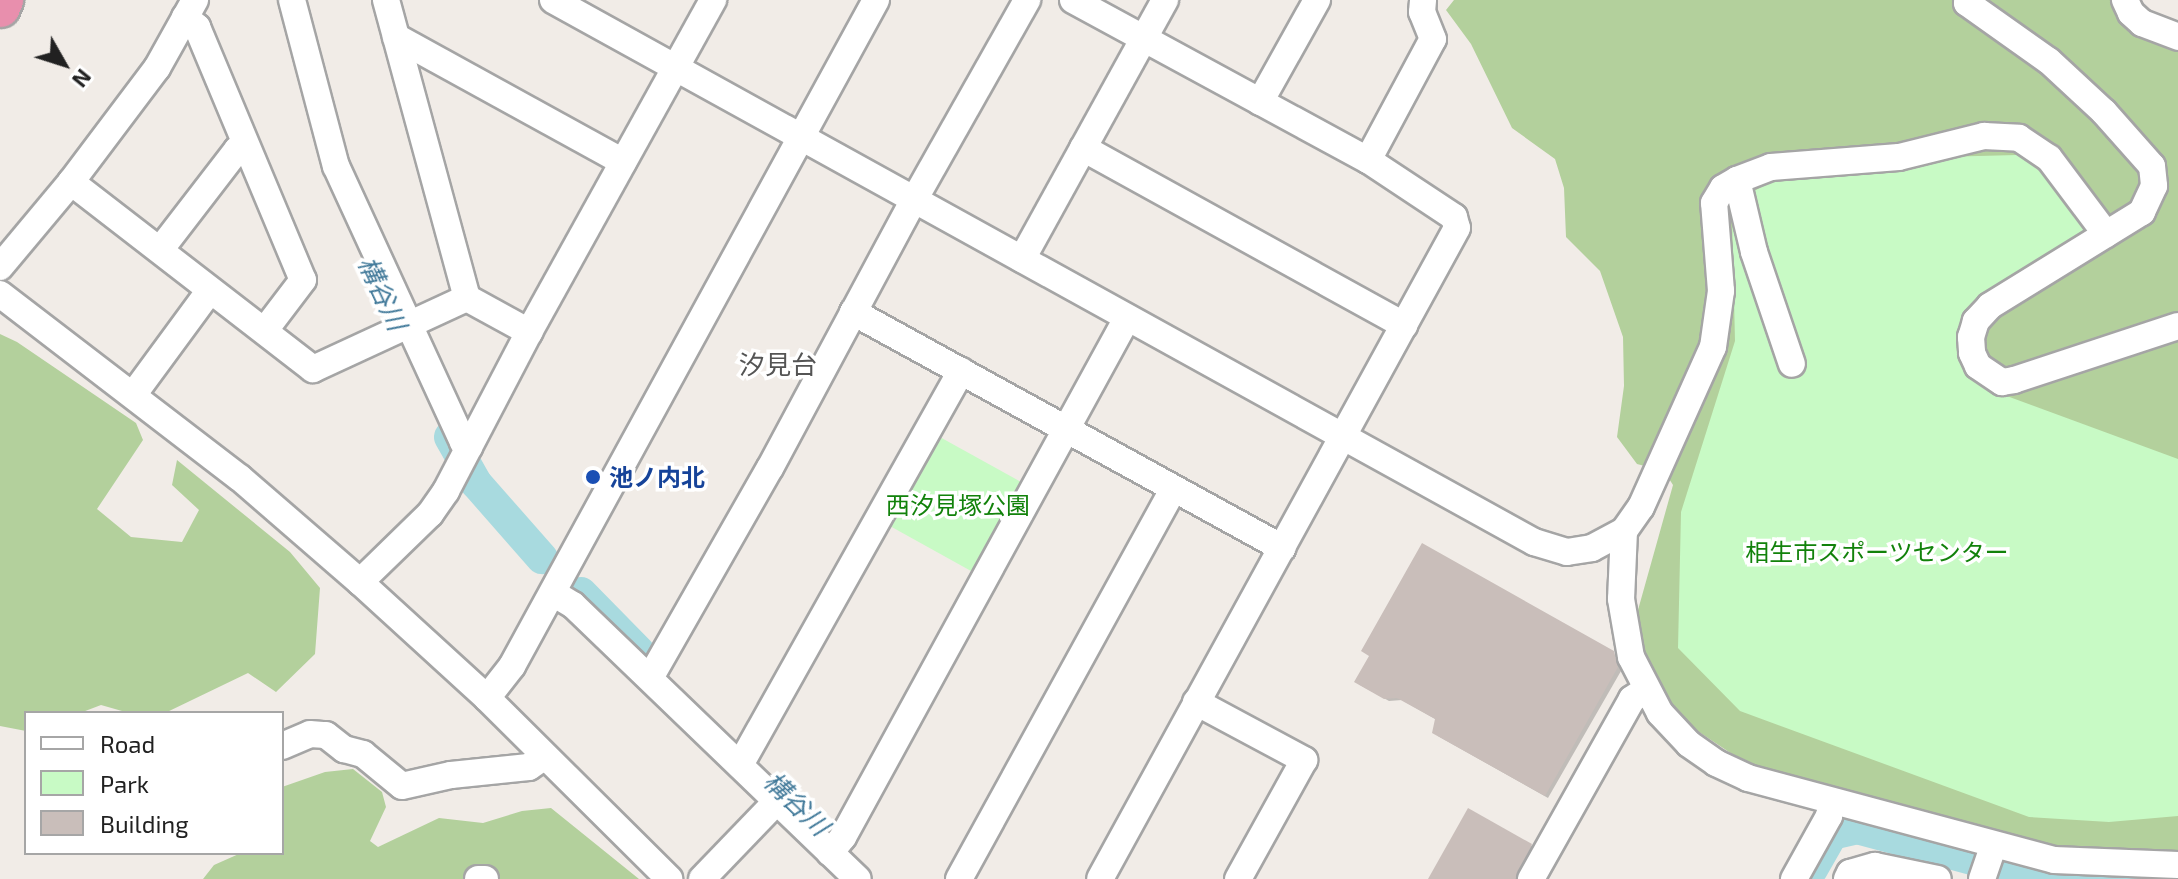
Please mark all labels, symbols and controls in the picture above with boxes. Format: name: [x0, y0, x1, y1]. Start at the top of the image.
north arrow: [24, 24, 104, 104]
text: N: [68, 65, 98, 93]
water label: 構谷川: [352, 251, 414, 335]
district label: 汐見台: [739, 348, 817, 380]
place label: 池ノ内北: [609, 463, 705, 491]
marker: 池ノ内北: [584, 468, 602, 486]
park label: 西汐見塚公園: [886, 491, 1030, 519]
park label: 相生市スポーツセンター: [1745, 538, 2009, 566]
legend: [24, 711, 284, 855]
text: Road: [100, 729, 155, 758]
water label: 構谷川: [758, 765, 836, 841]
text: Park: [100, 769, 149, 798]
text: Building: [100, 809, 189, 838]

